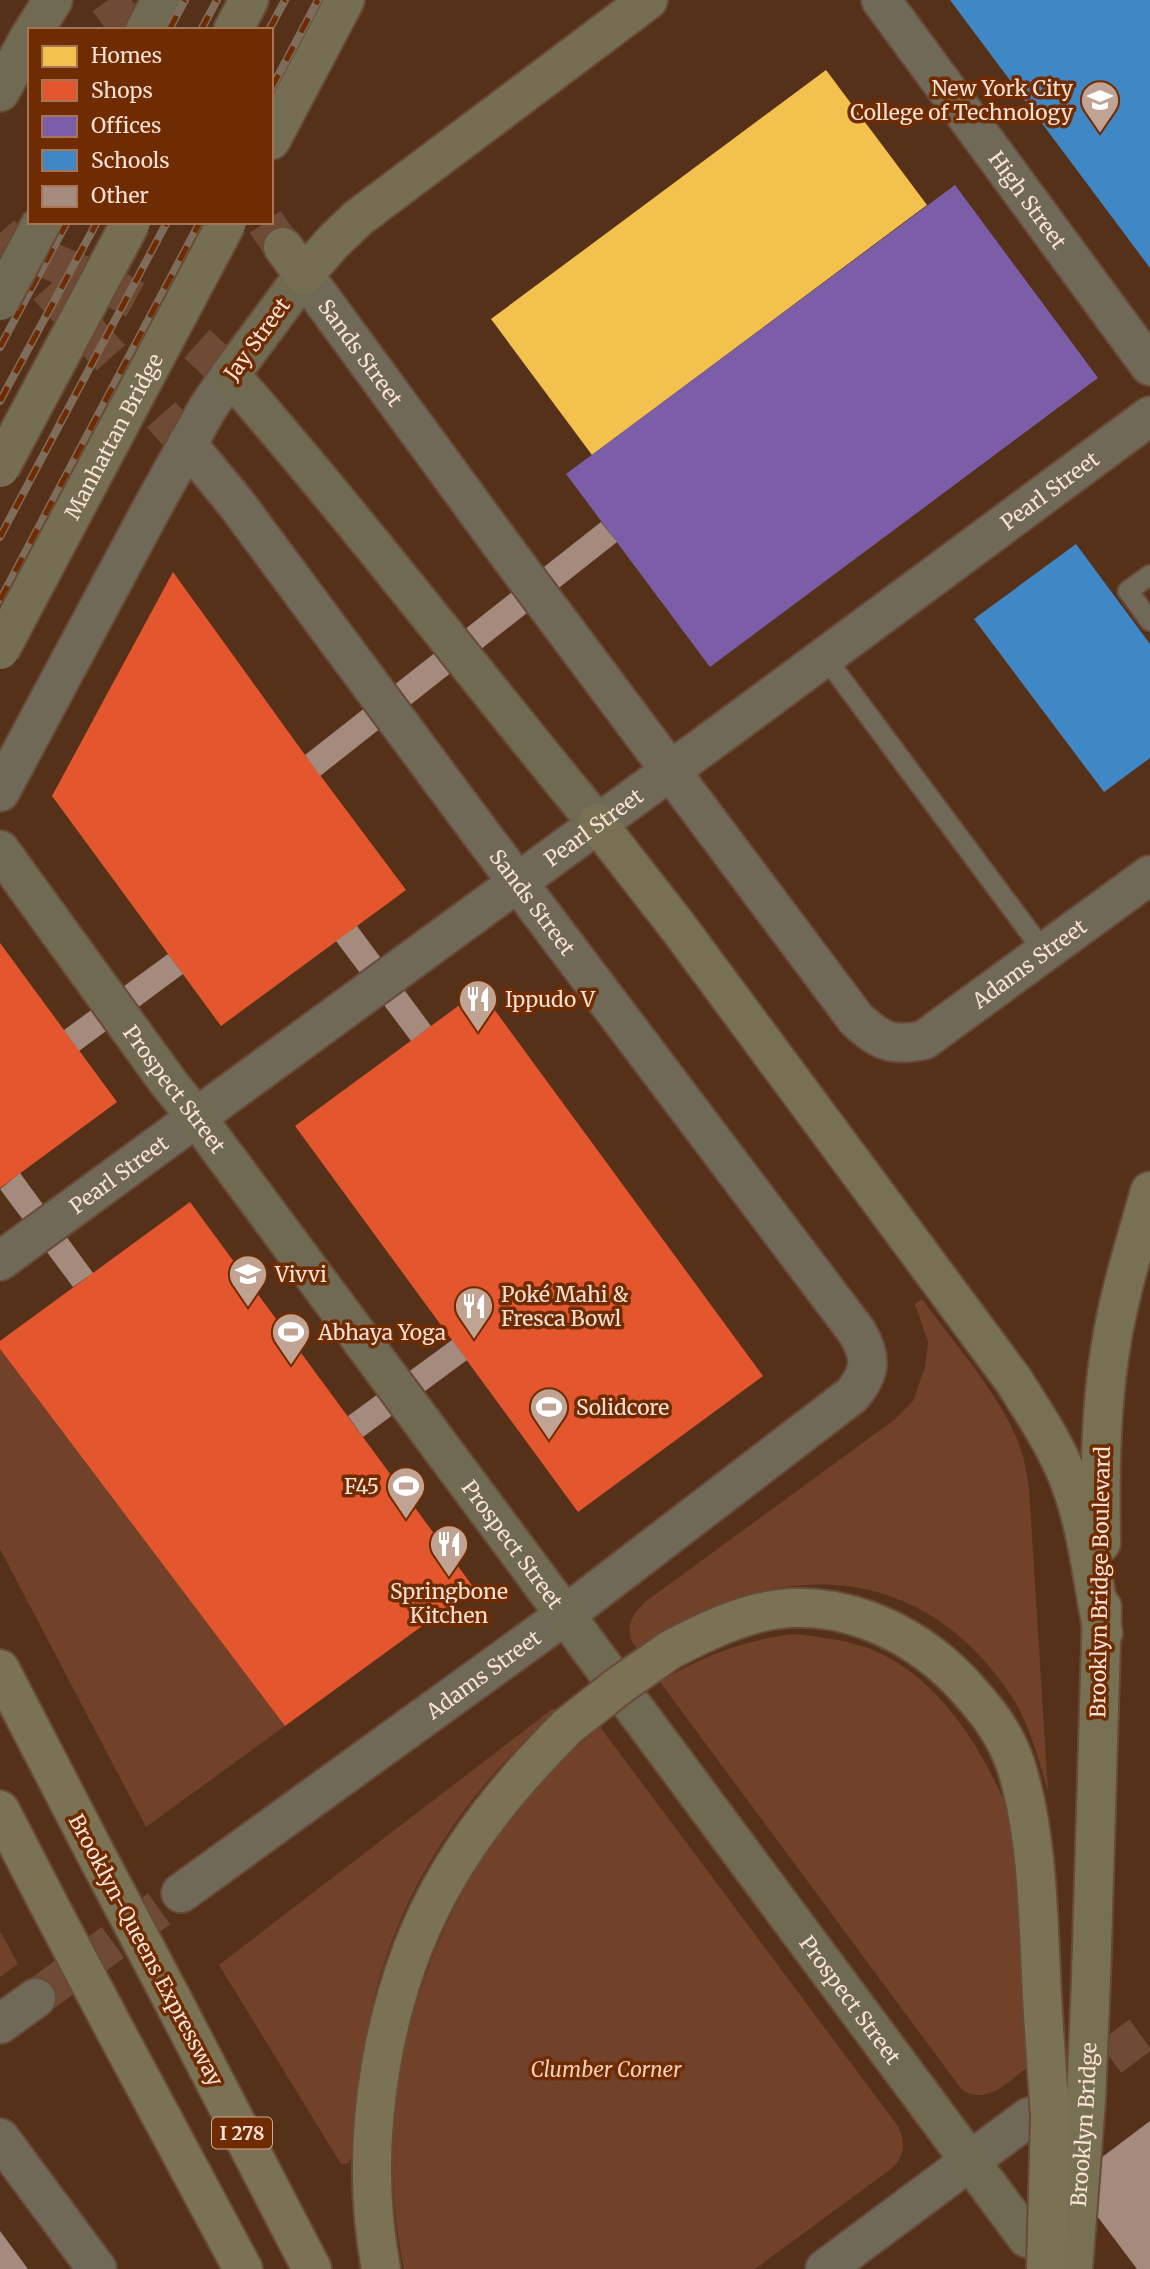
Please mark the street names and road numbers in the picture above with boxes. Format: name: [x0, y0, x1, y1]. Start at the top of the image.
street label: High Street: [983, 146, 1073, 254]
street label: Jay Street: [217, 293, 296, 386]
street label: Sands Street: [313, 294, 409, 411]
street label: Manhattan Bridge: [58, 349, 168, 524]
street label: Pearl Street: [995, 445, 1104, 536]
street label: Pearl Street: [538, 782, 648, 872]
street label: Sands Street: [484, 844, 581, 961]
street label: Adams Street: [966, 913, 1092, 1015]
street label: Prospect Street: [118, 1020, 232, 1158]
street label: Pearl Street: [64, 1129, 173, 1219]
street label: Brooklyn Bridge Boulevard: [1084, 1446, 1116, 1718]
street label: Prospect Street: [456, 1474, 569, 1614]
street label: Adams Street: [420, 1624, 546, 1725]
street label: Brooklyn-Queens Expressway: [63, 1809, 230, 2091]
street label: Prospect Street: [794, 1930, 907, 2069]
street label: Brooklyn Bridge: [1064, 2042, 1102, 2208]
road number: I 278: [212, 2118, 272, 2148]

